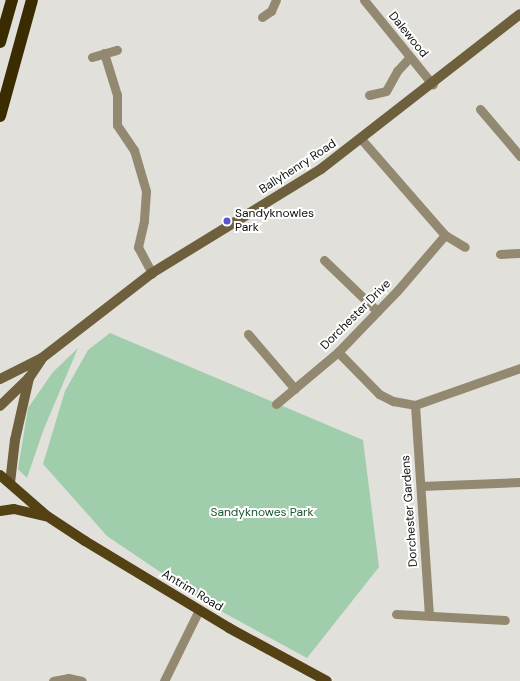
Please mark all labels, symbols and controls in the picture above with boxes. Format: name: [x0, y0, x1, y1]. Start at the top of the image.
street label: Dalewood: [385, 9, 431, 61]
street label: Ballyhenry Road: [257, 137, 339, 197]
place label: Sandyknowles Park: [235, 207, 314, 235]
marker: Sandyknowles Park: [222, 216, 232, 226]
street label: Dorchester Drive: [318, 277, 394, 353]
street label: Dorchester Gardens: [399, 455, 421, 567]
park label: Sandyknowes Park: [210, 506, 314, 520]
street label: Antrim Road: [159, 567, 225, 615]

